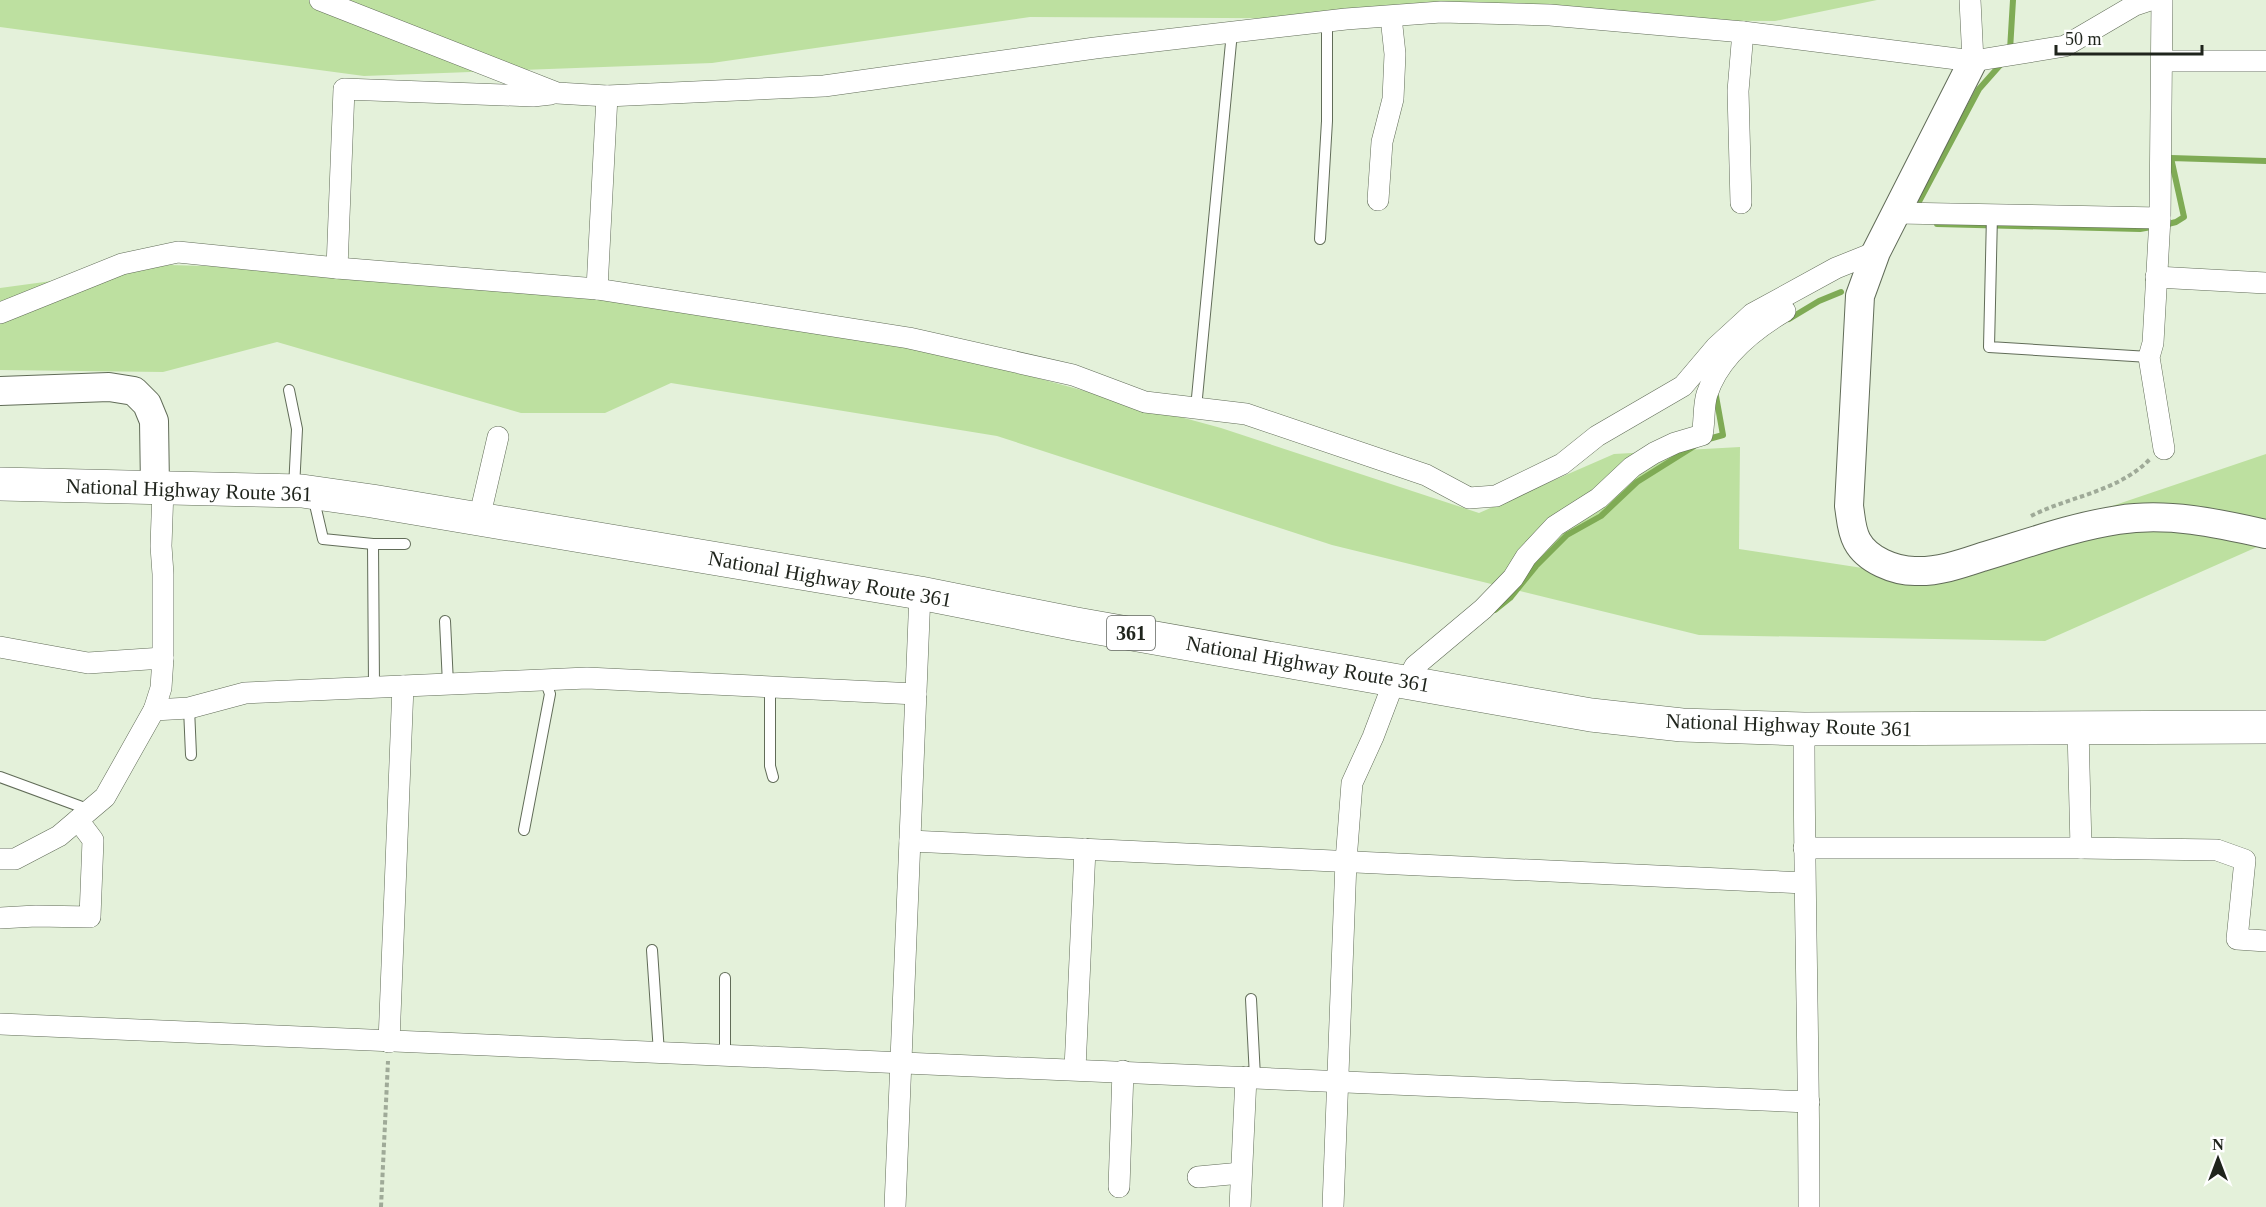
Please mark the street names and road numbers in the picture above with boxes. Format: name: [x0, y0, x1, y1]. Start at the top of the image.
street label: National Highway Route 361: [65, 474, 313, 506]
street label: National Highway Route 361: [706, 546, 954, 612]
road number: 361: [1107, 616, 1155, 650]
street label: National Highway Route 361: [1184, 631, 1432, 697]
street label: National Highway Route 361: [1665, 709, 1913, 741]

